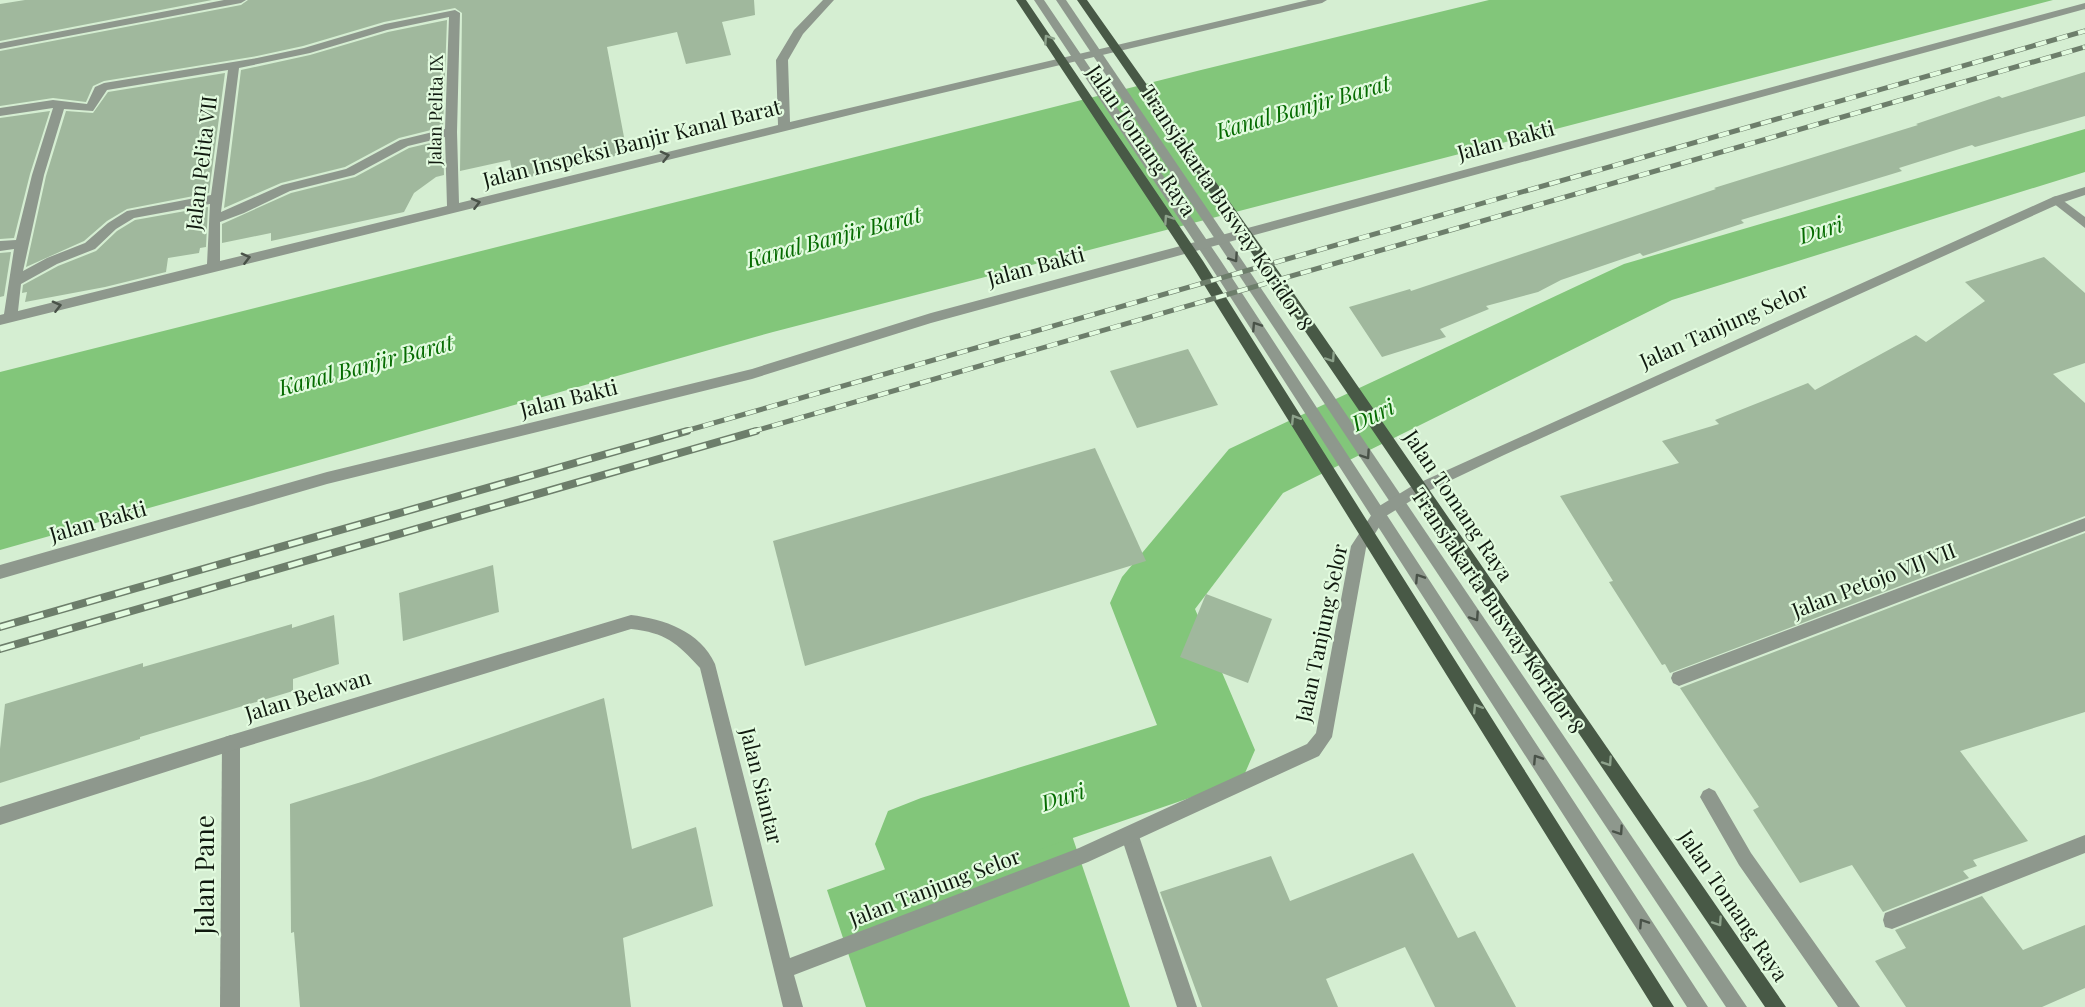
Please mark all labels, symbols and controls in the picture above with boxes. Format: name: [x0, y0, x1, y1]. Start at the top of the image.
one-way arrow: [1043, 35, 1055, 45]
street label: Jalan Pelita IX: [422, 54, 448, 167]
street label: Jalan Tomang Raya: [1081, 58, 1204, 221]
water label: Kanal Banjir Barat: [1211, 66, 1395, 146]
street label: Transjakarta Busway Koridor 8: [1135, 79, 1321, 335]
street label: Jalan Inspeksi Banjir Kanal Barat: [478, 91, 784, 193]
street label: Jalan Pelita VII: [178, 94, 222, 233]
street label: Jalan Bakti: [1453, 113, 1557, 166]
one-way arrow: [660, 150, 670, 163]
one-way arrow: [471, 197, 481, 210]
water label: Kanal Banjir Barat: [742, 198, 926, 274]
water label: Duri: [1794, 208, 1847, 250]
one-way arrow: [1164, 214, 1175, 225]
street label: Jalan Bakti: [983, 239, 1087, 292]
one-way arrow: [1227, 251, 1238, 262]
one-way arrow: [241, 253, 251, 266]
street label: Jalan Tanjung Selor: [1634, 274, 1812, 374]
one-way arrow: [52, 301, 62, 314]
one-way arrow: [1252, 322, 1263, 333]
water label: Kanal Banjir Barat: [274, 326, 458, 402]
one-way arrow: [1324, 352, 1335, 363]
street label: Jalan Bakti: [516, 371, 620, 423]
water label: Duri: [1345, 391, 1399, 438]
one-way arrow: [1291, 415, 1302, 426]
street label: Jalan Tomang Raya: [1398, 423, 1521, 586]
one-way arrow: [1359, 448, 1370, 459]
street label: Transjakarta Busway Koridor 8: [1406, 482, 1592, 738]
street label: Jalan Bakti: [45, 493, 149, 548]
street label: Jalan Petojo VIJ VII: [1786, 535, 1959, 624]
street label: Jalan Tanjung Selor: [1287, 540, 1353, 725]
one-way arrow: [1415, 574, 1427, 584]
one-way arrow: [1468, 610, 1479, 621]
street label: Jalan Belawan: [240, 662, 374, 727]
one-way arrow: [1472, 704, 1484, 714]
street label: Jalan Siantar: [735, 724, 791, 847]
one-way arrow: [1533, 755, 1544, 766]
one-way arrow: [1601, 755, 1612, 766]
water label: Duri: [1036, 775, 1089, 817]
street label: Jalan Pane: [186, 815, 221, 936]
street label: Jalan Tomang Raya: [1673, 823, 1796, 986]
one-way arrow: [1611, 825, 1623, 835]
street label: Jalan Tanjung Selor: [844, 840, 1025, 932]
one-way arrow: [1711, 916, 1722, 927]
one-way arrow: [1639, 918, 1650, 929]

